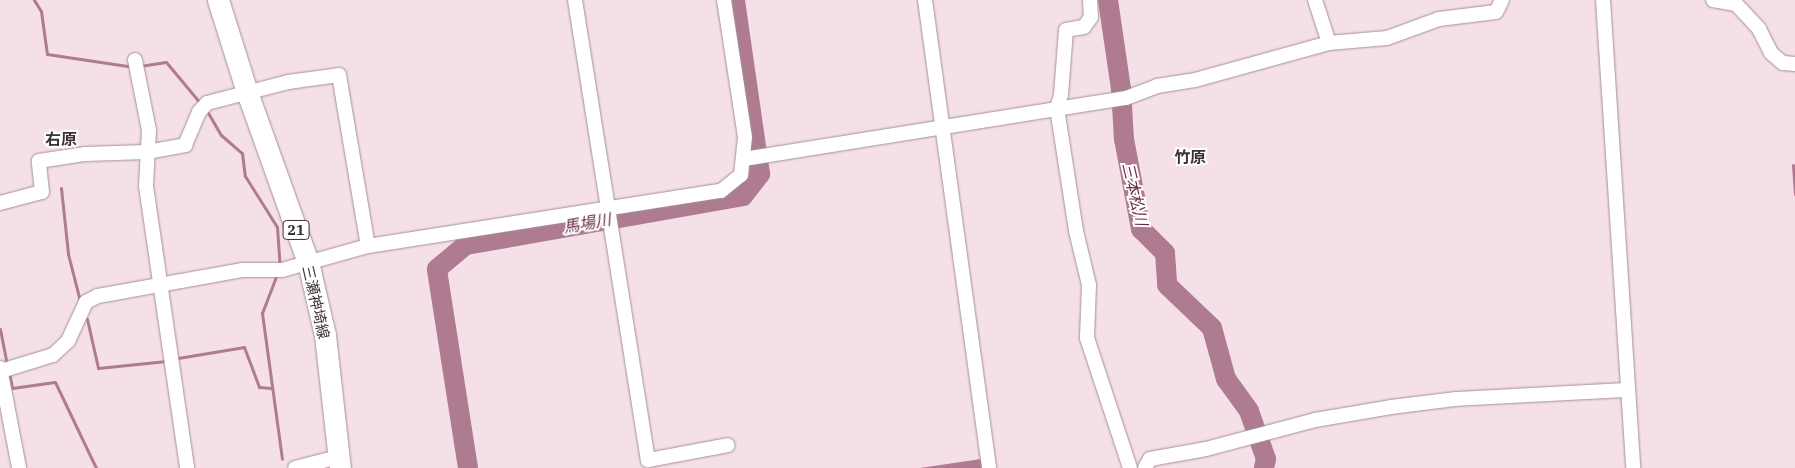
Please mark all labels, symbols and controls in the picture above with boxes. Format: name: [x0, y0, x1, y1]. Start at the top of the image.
district label: 右原: [45, 129, 77, 149]
district label: 竹原: [1174, 147, 1206, 167]
water label: 三本松川: [1118, 161, 1152, 227]
water label: 馬場川: [562, 209, 612, 237]
road number: 21: [282, 218, 310, 242]
street label: 三瀬神埼線: [299, 263, 333, 341]

